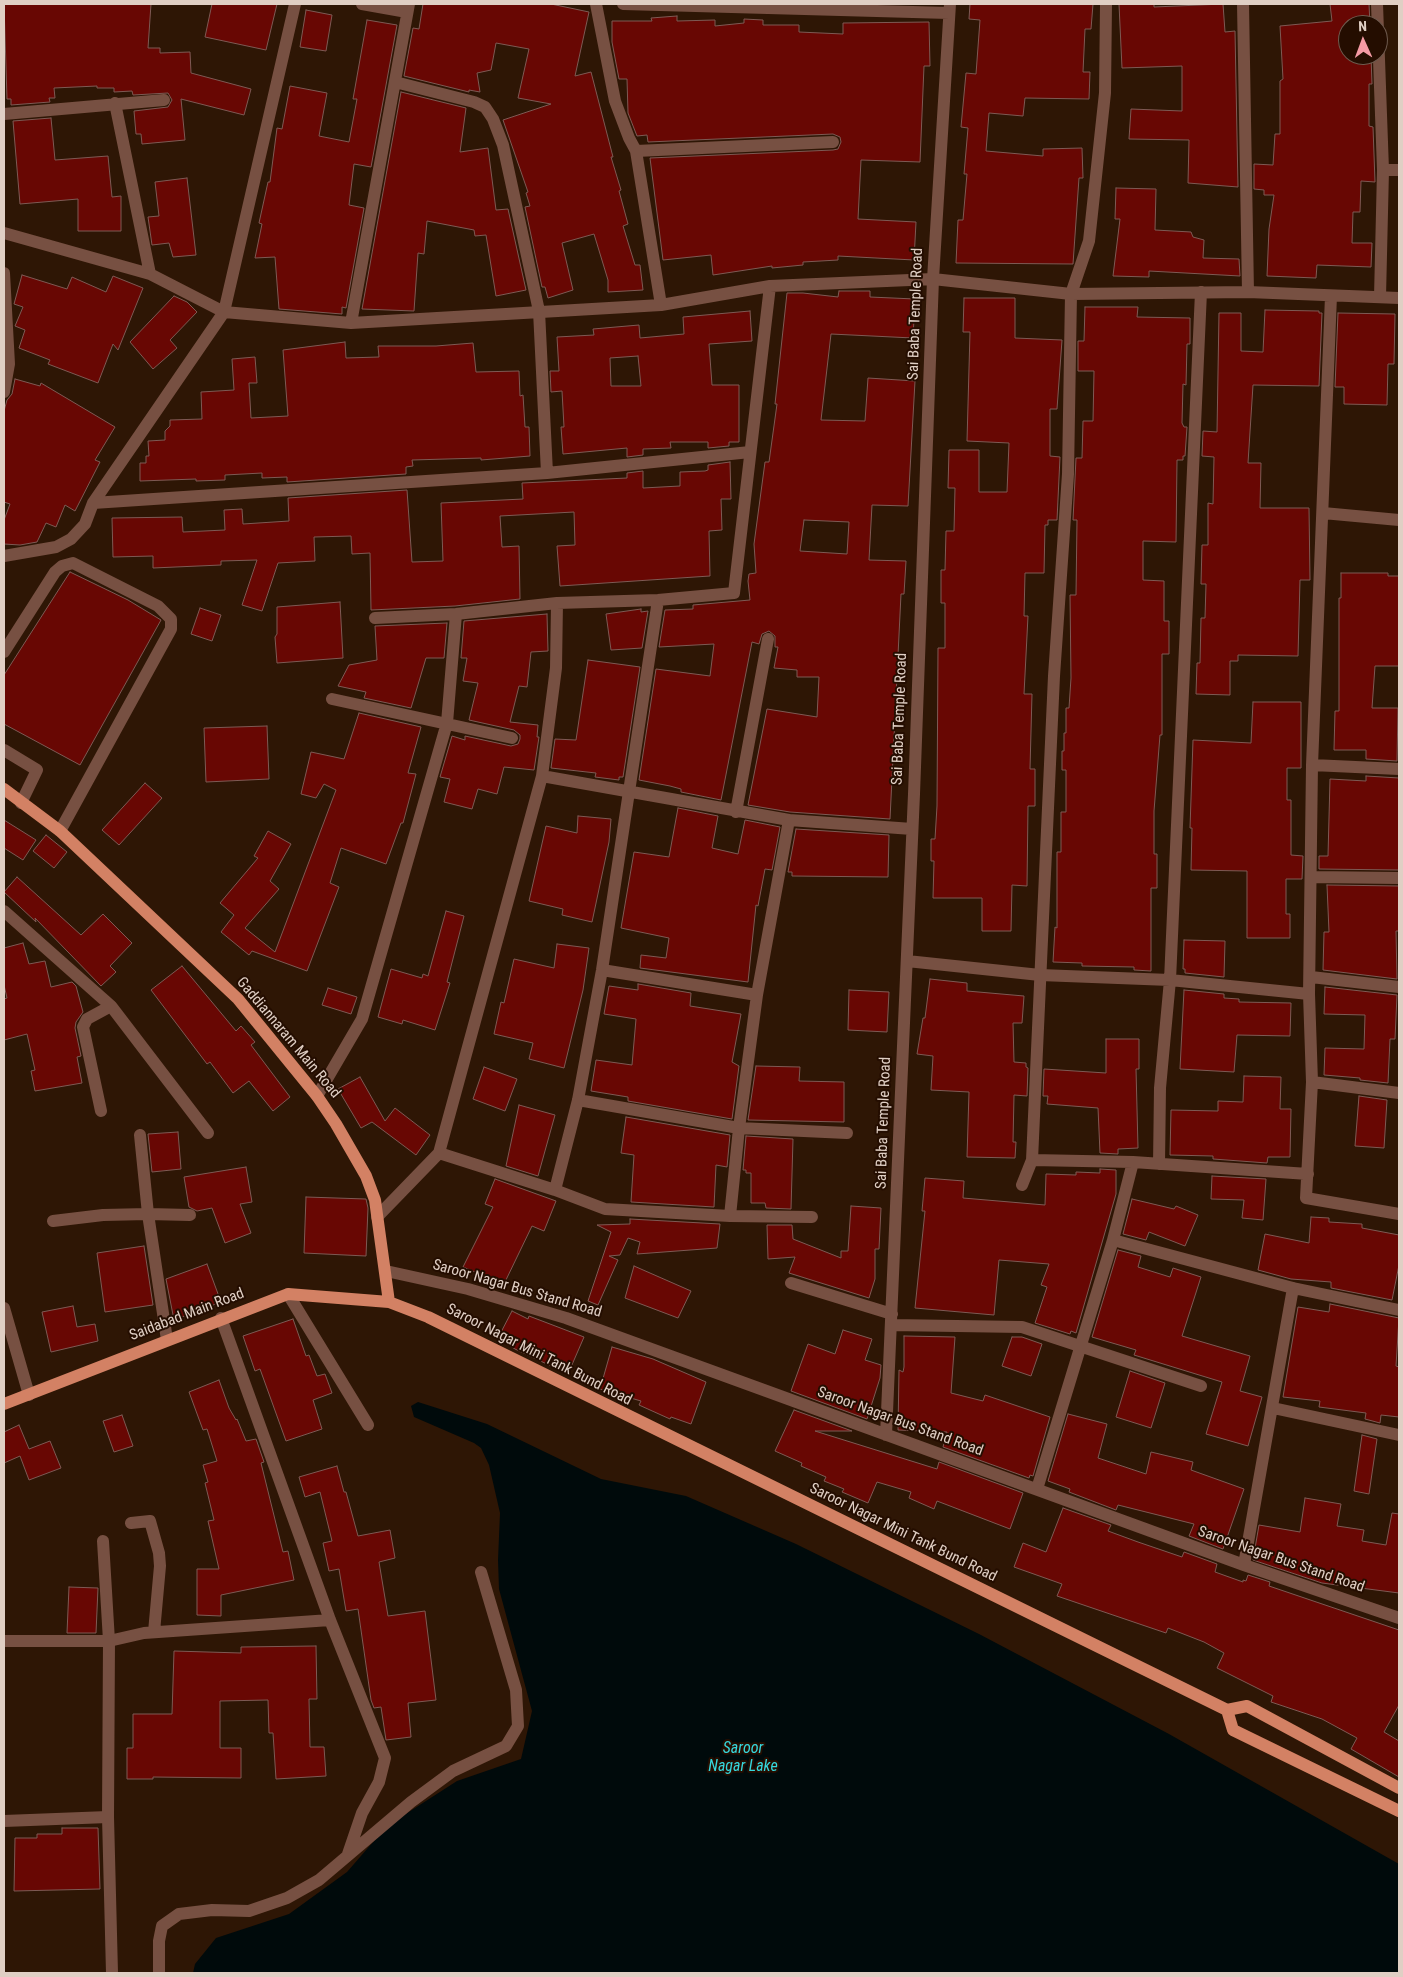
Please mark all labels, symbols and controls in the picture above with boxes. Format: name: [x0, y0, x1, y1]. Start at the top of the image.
north arrow: [1338, 15, 1388, 65]
text: N: [1358, 18, 1367, 34]
street label: Sai Baba Temple Road: [905, 248, 927, 380]
street label: Sai Baba Temple Road: [889, 653, 911, 785]
street label: Gaddiannaram Main Road: [232, 974, 344, 1102]
street label: Sai Baba Temple Road: [873, 1057, 895, 1189]
street label: Saroor Nagar Bus Stand Road: [430, 1256, 604, 1322]
street label: Saidabad Main Road: [127, 1285, 247, 1345]
street label: Saroor Nagar Mini Tank Bund Road: [443, 1300, 635, 1410]
street label: Saroor Nagar Bus Stand Road: [815, 1384, 985, 1460]
street label: Saroor Nagar Mini Tank Bund Road: [807, 1480, 999, 1586]
street label: Saroor Nagar Bus Stand Road: [1195, 1523, 1367, 1597]
water label: Saroor Nagar Lake: [708, 1739, 778, 1777]

